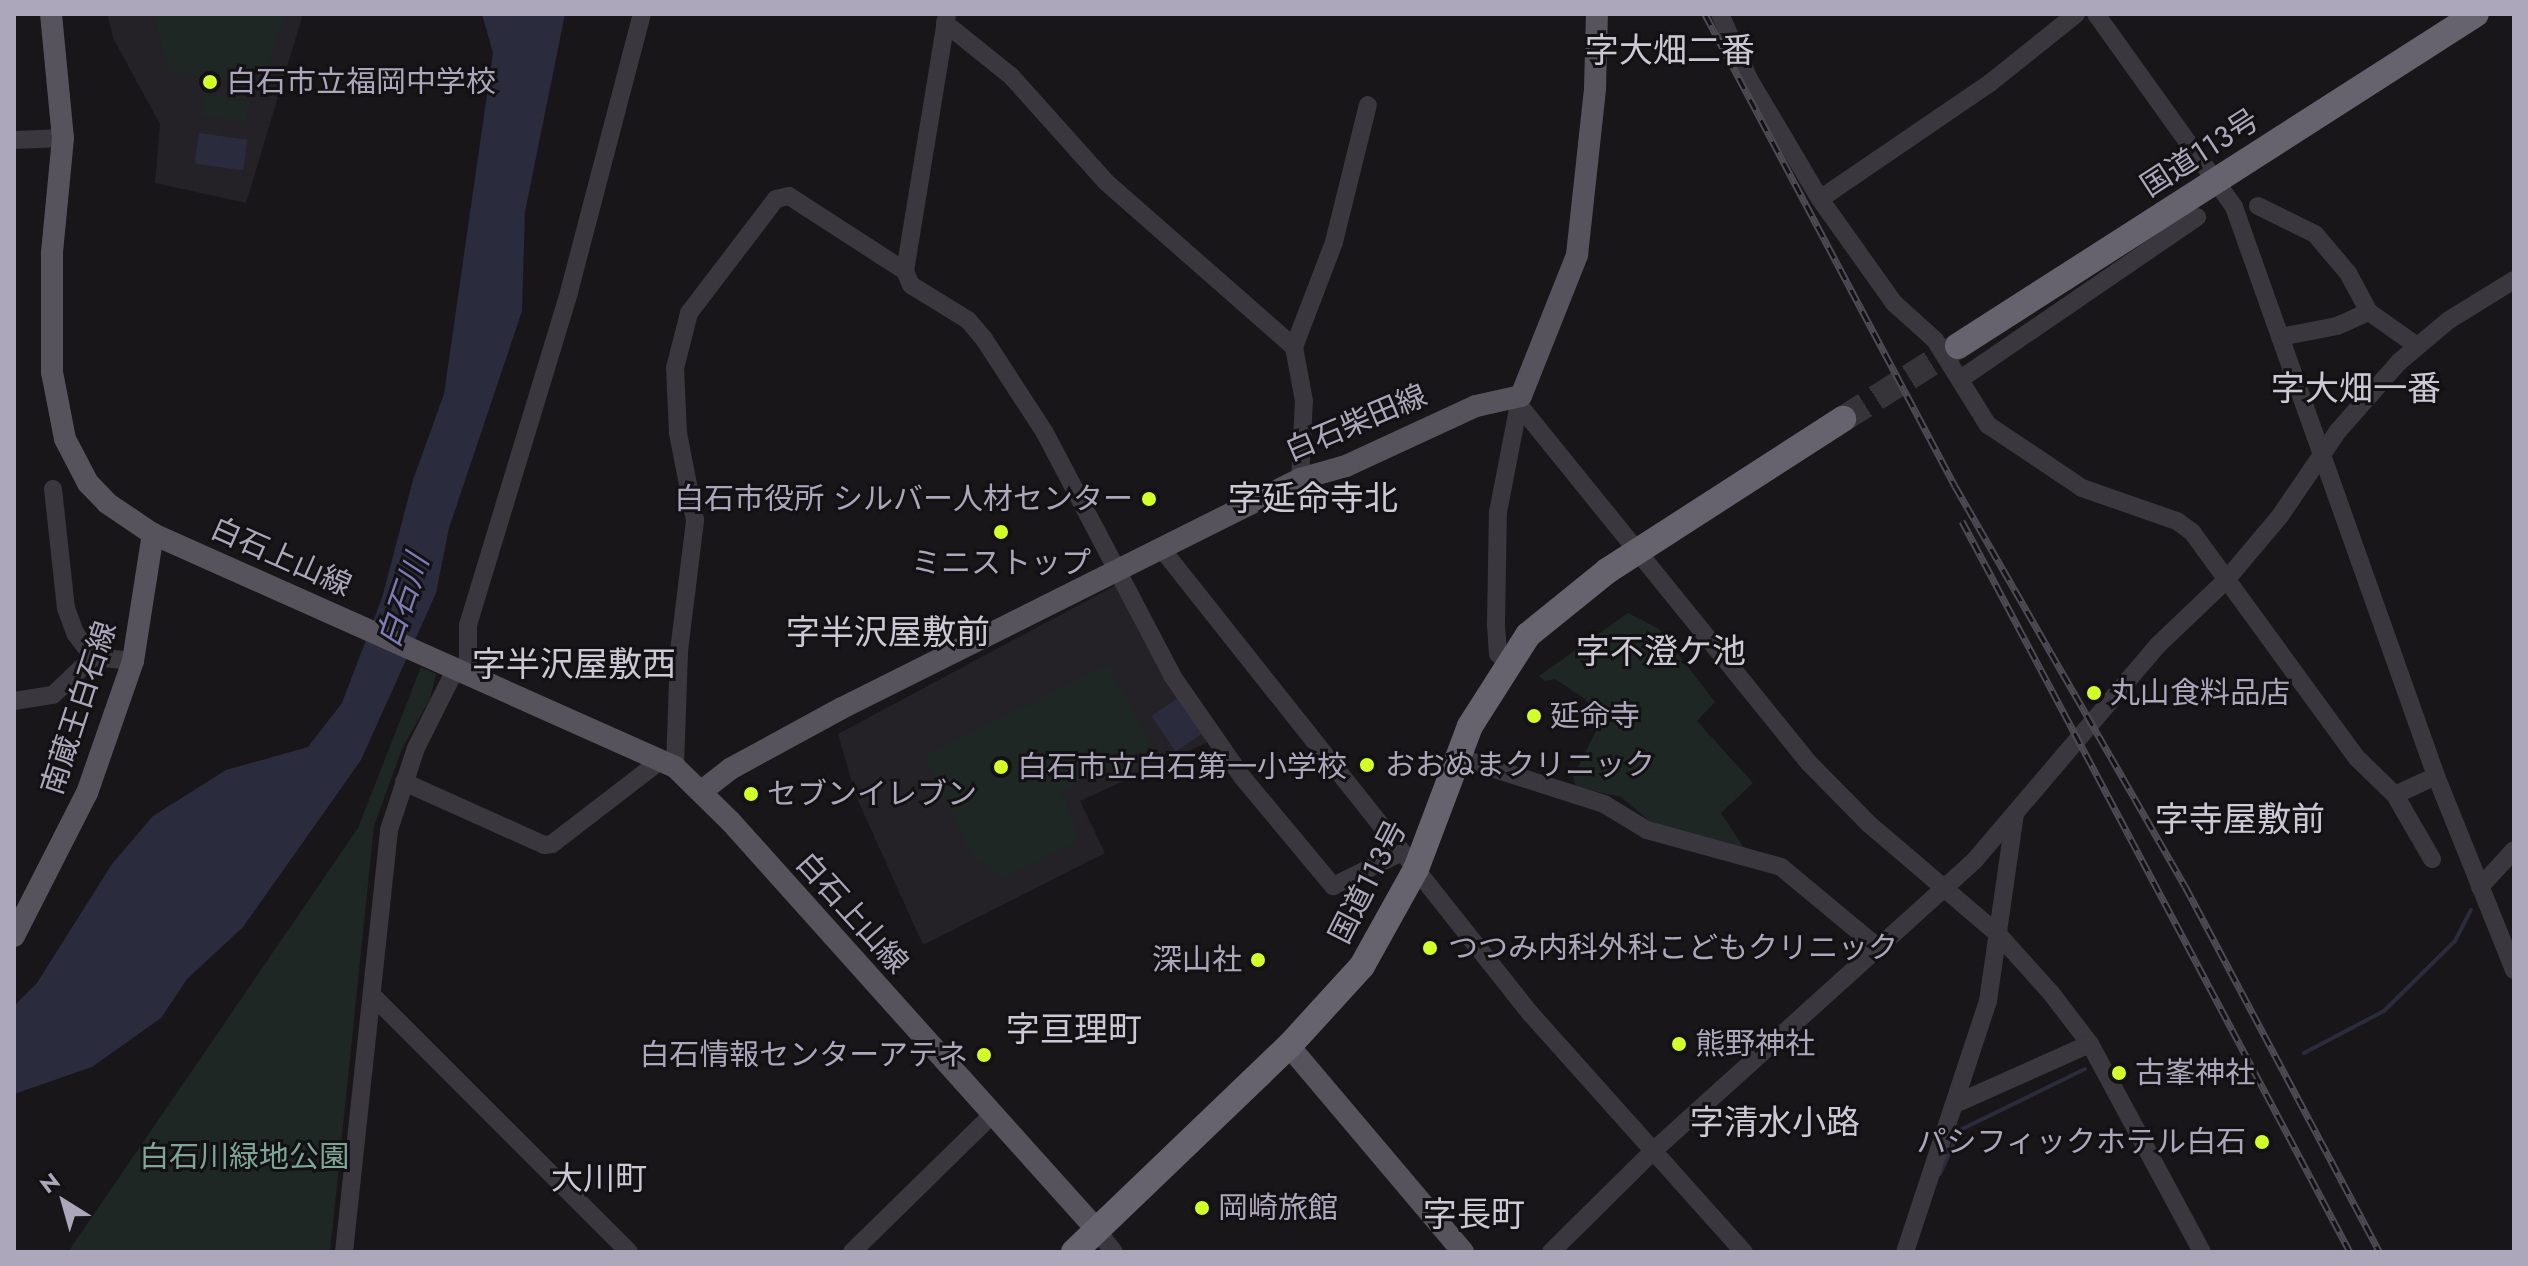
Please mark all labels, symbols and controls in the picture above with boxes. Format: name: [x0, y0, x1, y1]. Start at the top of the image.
district label: 字大畑二番: [1585, 31, 1755, 71]
place label: 白石市立福岡中学校: [226, 64, 496, 100]
marker: 白石市立福岡中学校: [201, 73, 219, 91]
street label: 国道113号: [2134, 102, 2266, 204]
district label: 字大畑一番: [2271, 369, 2441, 409]
street label: 白石柴田線: [1280, 377, 1432, 469]
district label: 字延命寺北: [1228, 479, 1398, 519]
place label: 白石市役所 シルバー人材センター: [674, 481, 1133, 517]
marker: 白石市役所 シルバー人材センター: [1140, 490, 1158, 508]
street label: 白石上山線: [205, 510, 357, 604]
marker: ミニストップ: [992, 523, 1010, 541]
place label: ミニストップ: [911, 545, 1091, 581]
water label: 白石川: [369, 549, 437, 653]
district label: 字半沢屋敷前: [786, 613, 990, 653]
street label: 南蔵王白石線: [34, 617, 124, 799]
district label: 字不澄ケ池: [1576, 632, 1746, 672]
district label: 字半沢屋敷西: [472, 645, 676, 685]
place label: 丸山食料品店: [2110, 675, 2290, 711]
marker: 丸山食料品店: [2085, 684, 2103, 702]
place label: 延命寺: [1550, 698, 1640, 734]
marker: 延命寺: [1525, 707, 1543, 725]
place label: おおぬまクリニック: [1385, 747, 1655, 783]
place label: 白石市立白石第一小学校: [1017, 749, 1347, 785]
marker: おおぬまクリニック: [1356, 754, 1378, 776]
marker: 白石市立白石第一小学校: [992, 758, 1010, 776]
place label: セブンイレブン: [767, 776, 977, 812]
marker: セブンイレブン: [742, 785, 760, 803]
district label: 字寺屋敷前: [2155, 800, 2325, 840]
street label: 国道113号: [1322, 814, 1414, 950]
street label: 白石上山線: [788, 845, 916, 981]
place label: つつみ内科外科こどもクリニック: [1448, 930, 1898, 966]
marker: つつみ内科外科こどもクリニック: [1419, 937, 1441, 959]
place label: 深山社: [1152, 942, 1242, 978]
marker: 深山社: [1249, 951, 1267, 969]
district label: 字亘理町: [1006, 1010, 1142, 1050]
place label: 熊野神社: [1695, 1026, 1815, 1062]
marker: 熊野神社: [1670, 1035, 1688, 1053]
place label: 白石情報センターアテネ: [638, 1037, 968, 1073]
marker: 白石情報センターアテネ: [975, 1046, 993, 1064]
place label: 古峯神社: [2135, 1055, 2255, 1091]
marker: 古峯神社: [2110, 1064, 2128, 1082]
district label: 字清水小路: [1690, 1103, 1860, 1143]
place label: パシフィックホテル白石: [1916, 1124, 2246, 1160]
marker: パシフィックホテル白石: [2253, 1133, 2271, 1151]
park label: 白石川緑地公園: [139, 1139, 349, 1175]
district label: 大川町: [551, 1159, 647, 1197]
north arrow: [24, 1162, 104, 1242]
text: N: [33, 1165, 66, 1201]
place label: 岡崎旅館: [1218, 1190, 1338, 1226]
district label: 字長町: [1423, 1195, 1525, 1235]
marker: 岡崎旅館: [1193, 1199, 1211, 1217]

